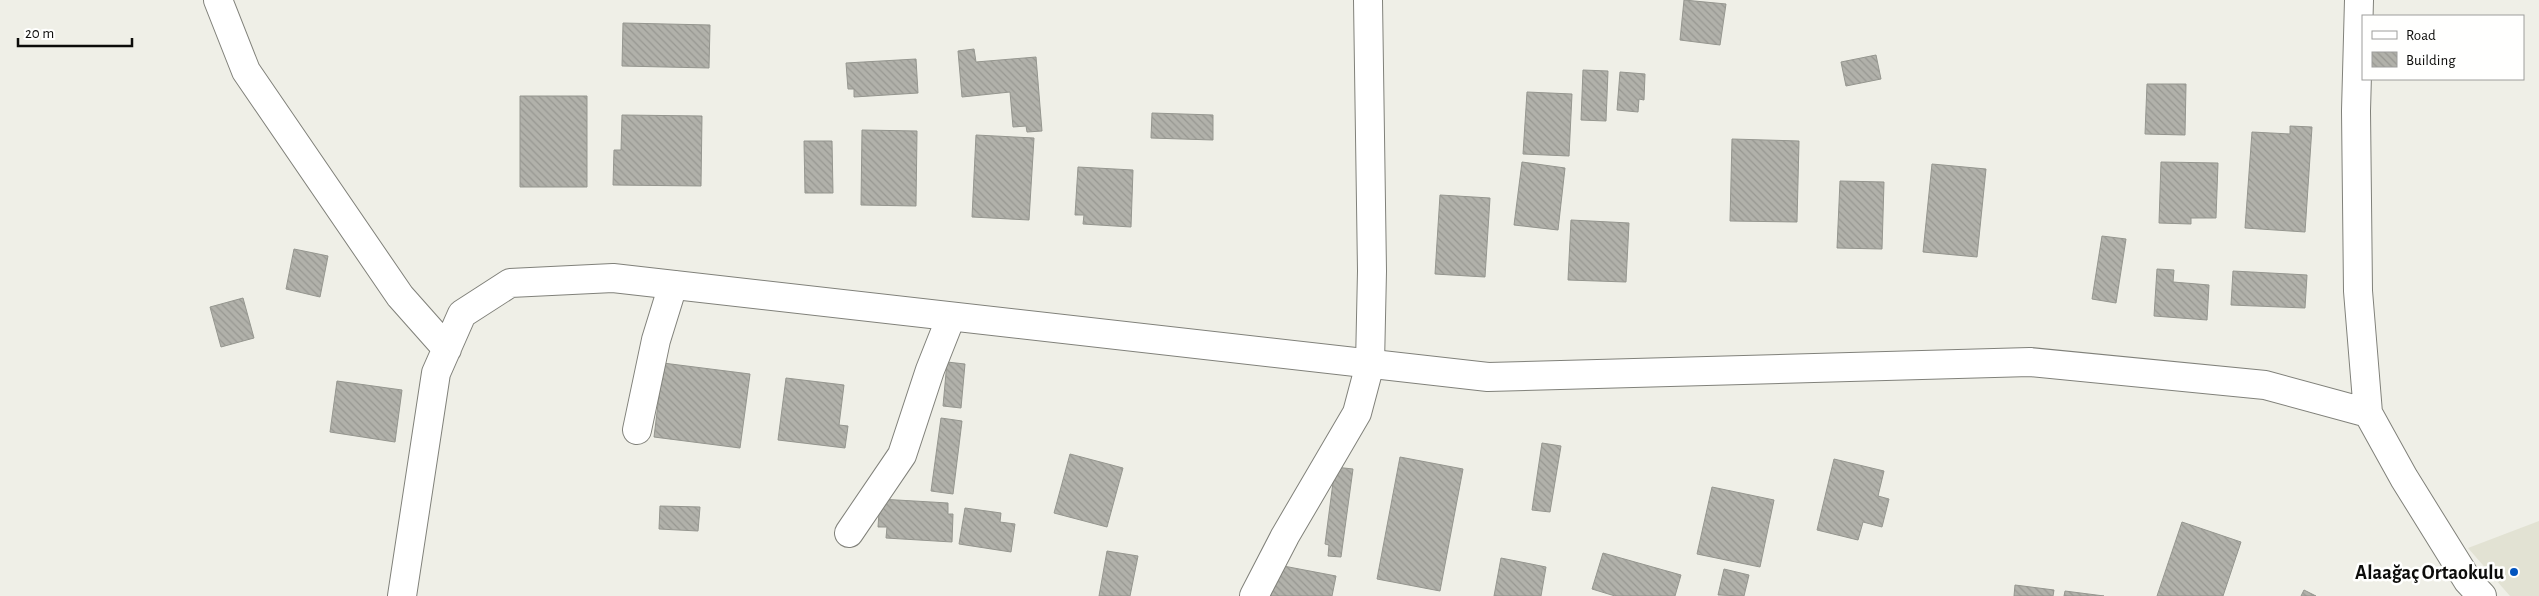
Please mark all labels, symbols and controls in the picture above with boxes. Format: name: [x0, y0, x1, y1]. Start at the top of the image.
scale bar: [18, 15, 131, 47]
legend: [2362, 15, 2524, 80]
text: 20 m: [25, 26, 54, 41]
text: Road: [2406, 28, 2436, 43]
text: Building: [2406, 53, 2456, 68]
place label: Alaağaç Ortaokulu: [2355, 563, 2505, 583]
marker: Alaağaç Ortaokulu: [2508, 566, 2520, 578]

